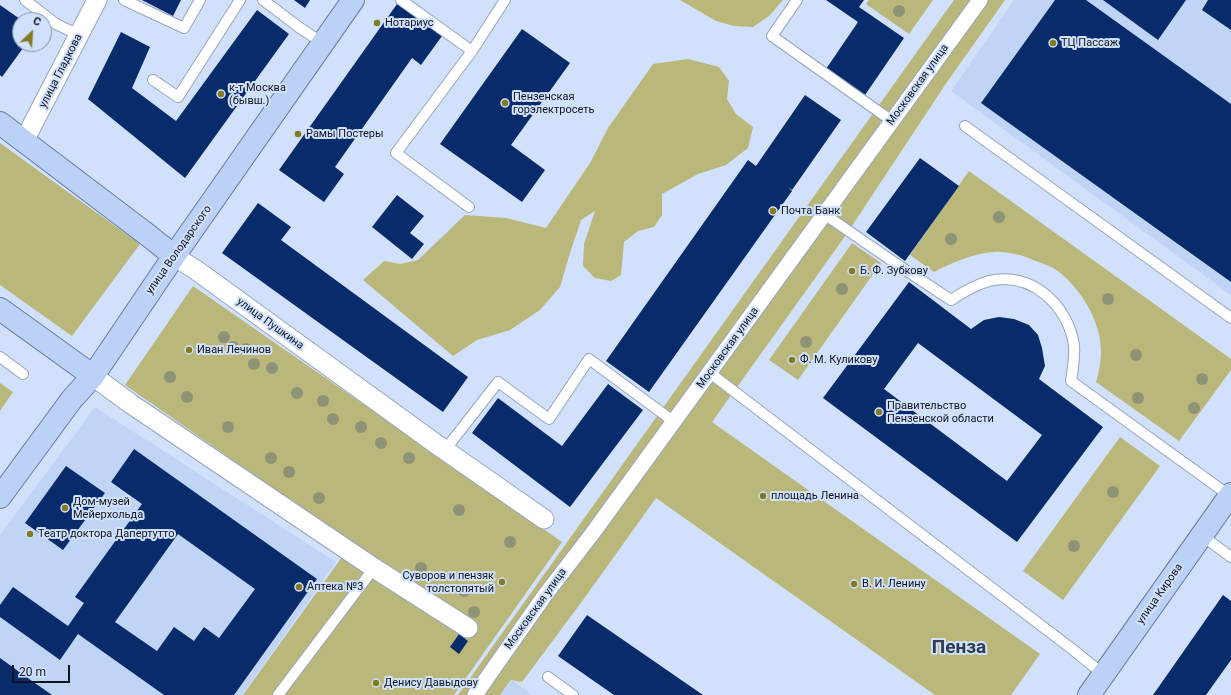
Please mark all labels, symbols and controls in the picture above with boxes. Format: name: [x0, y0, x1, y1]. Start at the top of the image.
north arrow: [12, 12, 52, 52]
text: С: [31, 14, 43, 29]
place label: Нотариус: [385, 16, 434, 30]
marker: Нотариус: [372, 18, 382, 28]
street label: улица Гладкова: [37, 32, 85, 110]
place label: ТЦ Пассаж: [1061, 36, 1118, 50]
marker: ТЦ Пассаж: [1048, 38, 1058, 48]
street label: Московская улица: [884, 42, 952, 128]
place label: к-т Москва (бывш.): [229, 81, 286, 107]
marker: к-т Москва (бывш.): [216, 89, 226, 99]
place label: Пензенская горэлектросеть: [513, 90, 594, 116]
marker: Пензенская горэлектросеть: [500, 98, 510, 108]
place label: Рамы Постеры: [306, 127, 384, 141]
marker: Рамы Постеры: [293, 129, 303, 139]
street label: улица Володарского: [143, 203, 215, 297]
place label: Почта Банк: [781, 204, 840, 218]
marker: Почта Банк: [768, 206, 778, 216]
place label: Б. Ф. Зубкову: [860, 264, 928, 278]
marker: Б. Ф. Зубкову: [847, 266, 857, 276]
street label: улица Пушкина: [234, 295, 306, 353]
street label: Московская улица: [694, 305, 762, 391]
place label: Иван Лечинов: [197, 343, 271, 357]
marker: Иван Лечинов: [184, 345, 194, 355]
place label: Ф. М. Куликову: [800, 353, 877, 367]
marker: Ф. М. Куликову: [787, 355, 797, 365]
place label: Правительство Пензенской области: [887, 399, 994, 425]
marker: Правительство Пензенской области: [874, 407, 884, 417]
place label: площадь Ленина: [771, 489, 859, 503]
marker: площадь Ленина: [758, 491, 768, 501]
place label: Дом-музей Мейерхольда: [73, 495, 143, 521]
marker: Дом-музей Мейерхольда: [60, 503, 70, 513]
place label: Театр доктора Дапертутто: [38, 527, 174, 541]
marker: Театр доктора Дапертутто: [25, 529, 35, 539]
street label: улица Кирова: [1134, 561, 1186, 627]
street label: Московская улица: [502, 566, 570, 652]
place label: Суворов и пензяк толстопятый: [402, 569, 494, 595]
marker: Суворов и пензяк толстопятый: [497, 577, 507, 587]
place label: В. И. Ленину: [862, 577, 926, 591]
marker: В. И. Ленину: [849, 579, 859, 589]
place label: Аптека №3: [307, 580, 363, 594]
marker: Аптека №3: [294, 582, 304, 592]
district label: Пенза: [932, 637, 986, 659]
scale bar: [14, 657, 72, 683]
text: 20 m: [19, 665, 46, 679]
place label: Денису Давыдову: [384, 676, 478, 690]
marker: Денису Давыдову: [371, 678, 381, 688]

